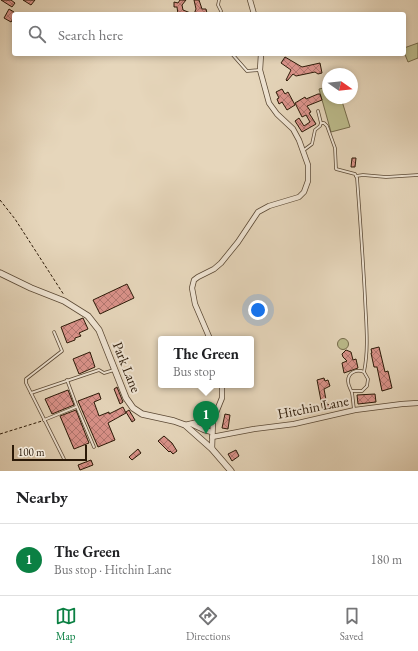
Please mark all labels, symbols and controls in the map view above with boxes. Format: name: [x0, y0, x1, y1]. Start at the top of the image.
search box: [12, 12, 406, 56]
icon: search: [26, 23, 48, 45]
text: Search here: [58, 25, 123, 44]
north arrow: [322, 68, 358, 104]
your location: [248, 300, 268, 320]
popup: [158, 336, 254, 388]
street label: Park Lane: [109, 339, 146, 396]
text: The Green: [173, 344, 239, 363]
text: Bus stop: [173, 363, 216, 380]
street label: Hitchin Lane: [276, 391, 351, 423]
pin: 1: [193, 401, 219, 434]
scale bar: [12, 443, 87, 462]
text: 100 m: [18, 445, 45, 459]
text: Nearby: [16, 486, 68, 508]
text: The Green: [54, 542, 120, 561]
text: 1: [26, 551, 32, 568]
text: 180 m: [371, 551, 402, 568]
text: Bus stop · Hitchin Lane: [54, 561, 172, 578]
tab: Map: [55, 605, 77, 643]
tab: Directions: [186, 605, 230, 643]
tab: Saved: [340, 605, 363, 643]

